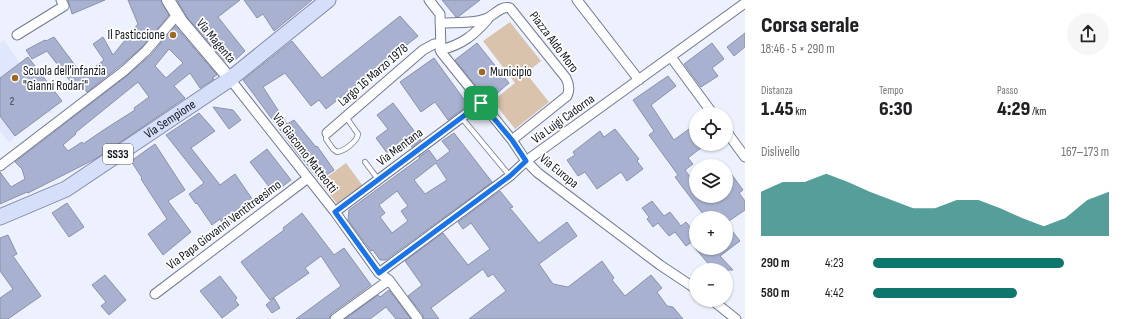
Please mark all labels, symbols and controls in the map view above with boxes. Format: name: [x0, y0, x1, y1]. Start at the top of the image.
street label: Piazza Aldo Moro: [526, 8, 582, 76]
text: Corsa serale: [761, 12, 859, 39]
button: share: [1067, 13, 1109, 55]
street label: Via Magenta: [193, 16, 239, 66]
place label: Il Pasticcione: [108, 27, 165, 43]
marker: Il Pasticcione: [168, 30, 178, 40]
street label: Largo 16 Marzo 1978: [335, 40, 412, 110]
text: 18:46 · 5 × 290 m: [761, 41, 835, 57]
place label: Scuola dell'infanzia "Gianni Rodari": [23, 63, 106, 94]
place label: Municipio: [490, 64, 532, 80]
marker: Municipio: [477, 67, 487, 77]
marker: Scuola dell'infanzia "Gianni Rodari": [10, 73, 20, 83]
text: Distanza: [761, 84, 793, 97]
text: Tempo: [879, 84, 903, 97]
text: Passo: [997, 84, 1018, 97]
pin: [464, 86, 498, 120]
street label: Via Luigi Cadorna: [528, 91, 598, 147]
icon: arrive: [470, 92, 492, 114]
house number: 2: [10, 95, 15, 108]
street label: Via Sempione: [141, 96, 199, 142]
text: 1.45: [761, 97, 794, 121]
text: 6:30: [879, 97, 913, 121]
text: 4:29: [997, 97, 1030, 121]
text: km: [794, 105, 807, 118]
text: /km: [1030, 105, 1046, 118]
map controls: [689, 107, 733, 307]
button: locate: [689, 107, 733, 151]
street label: Via Giacomo Matteotti: [269, 110, 341, 196]
street label: Via Mentana: [374, 125, 426, 169]
road number: SS33: [103, 144, 133, 164]
text: Dislivello: [761, 144, 800, 160]
text: 167–173 m: [1061, 144, 1109, 160]
street label: Via Europa: [536, 150, 582, 192]
button: layers: [689, 159, 733, 203]
street label: Via Papa Giovanni Ventitreesimo: [164, 177, 284, 273]
button: +: [689, 211, 733, 255]
text: 290 m: [761, 255, 790, 271]
text: 4:23: [825, 255, 844, 271]
button: −: [689, 263, 733, 307]
text: 580 m: [761, 285, 790, 301]
text: 4:42: [825, 285, 844, 301]

